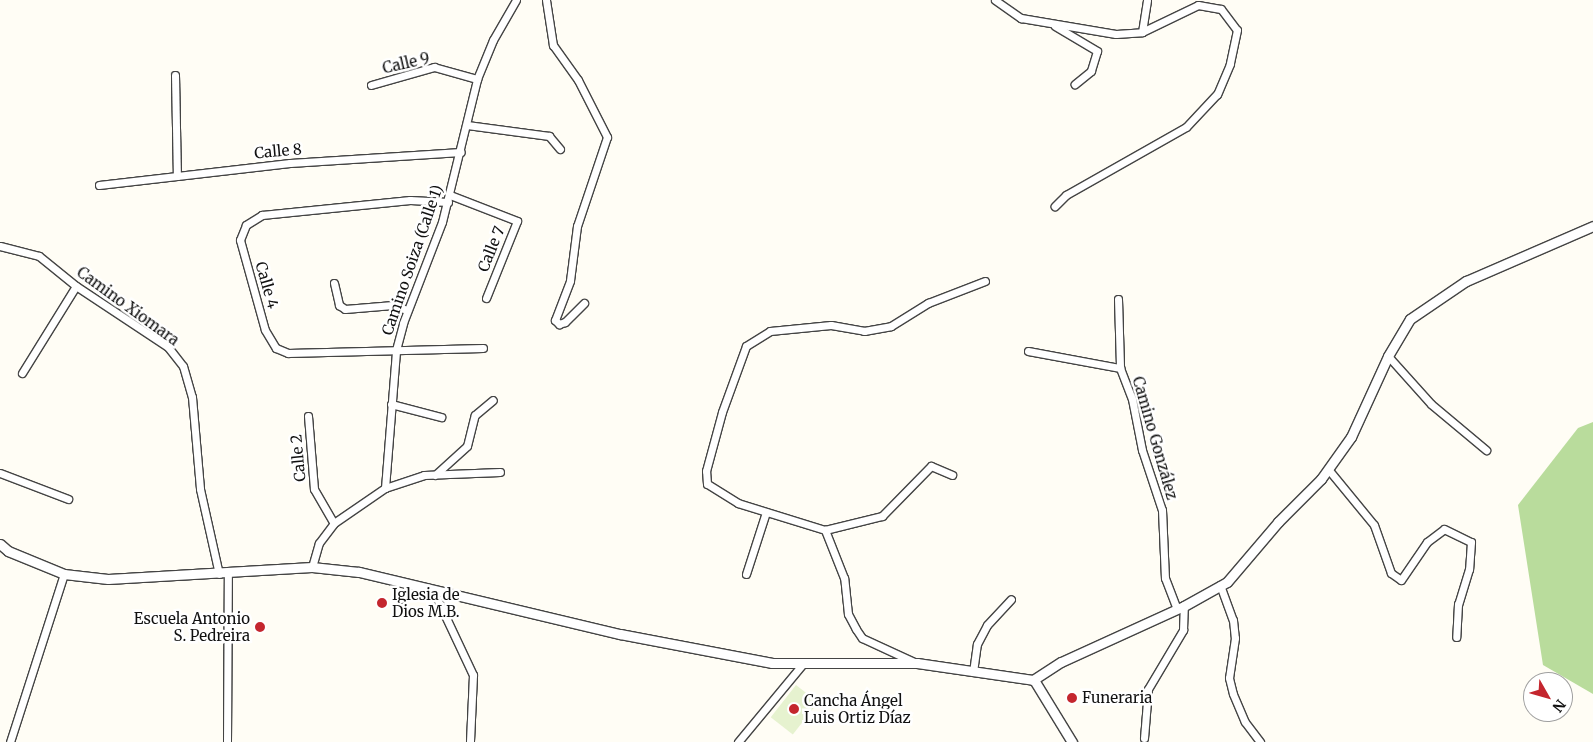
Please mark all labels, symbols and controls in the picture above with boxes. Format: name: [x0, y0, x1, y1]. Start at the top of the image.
street label: Calle 9: [381, 49, 431, 77]
street label: Calle 8: [253, 140, 303, 162]
street label: Camino Soiza (Calle 1): [378, 182, 446, 338]
street label: Calle 7: [474, 224, 508, 274]
street label: Calle 4: [252, 259, 282, 311]
street label: Camino Xiomara: [73, 263, 183, 349]
street label: Camino González: [1129, 374, 1181, 502]
street label: Calle 2: [287, 433, 309, 483]
place label: Iglesia de Dios M.B.: [392, 585, 460, 620]
marker: Iglesia de Dios M.B.: [376, 597, 388, 609]
place label: Escuela Antonio S. Pedreira: [134, 609, 250, 644]
marker: Escuela Antonio S. Pedreira: [254, 621, 266, 633]
north arrow: [1523, 672, 1573, 722]
place label: Funeraria: [1082, 689, 1152, 707]
place label: Cancha Ángel Luis Ortiz Díaz: [804, 691, 911, 726]
marker: Funeraria: [1066, 692, 1078, 704]
text: N: [1549, 696, 1570, 716]
marker: Cancha Ángel Luis Ortiz Díaz: [788, 703, 800, 715]

